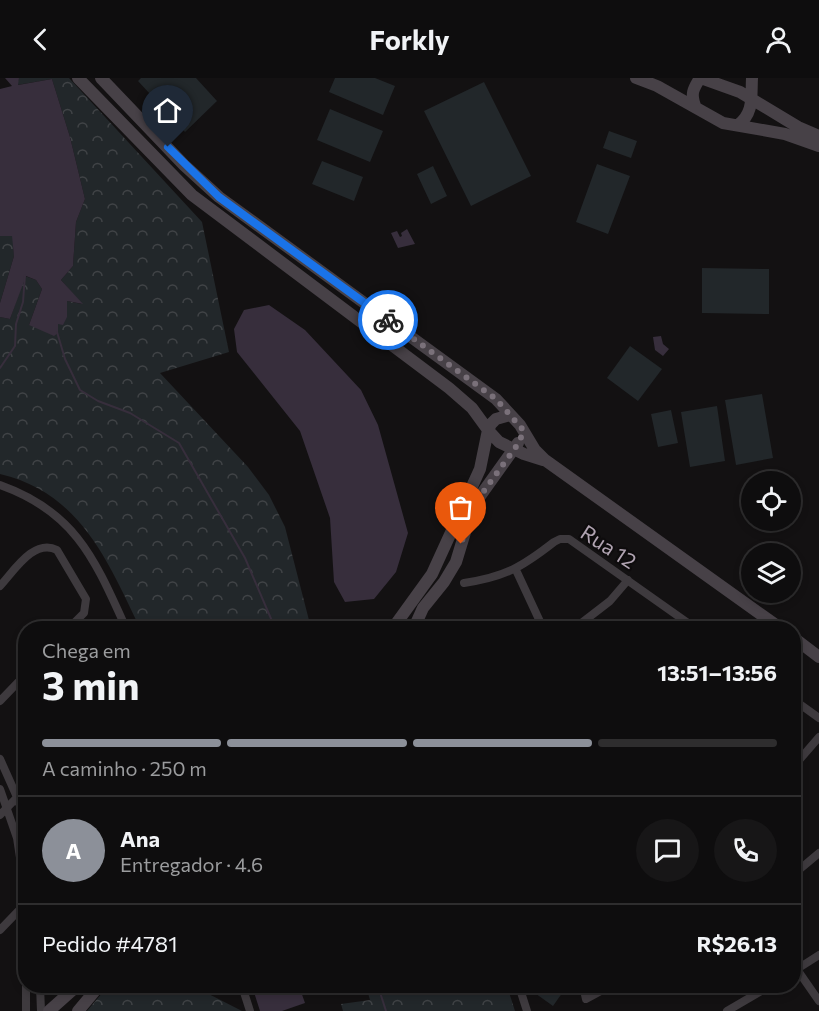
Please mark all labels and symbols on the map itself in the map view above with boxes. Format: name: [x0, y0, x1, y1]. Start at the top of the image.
pin: [142, 85, 193, 147]
courier: [358, 290, 418, 350]
pin: [435, 482, 486, 544]
street label: Rua 12: [576, 519, 642, 573]

